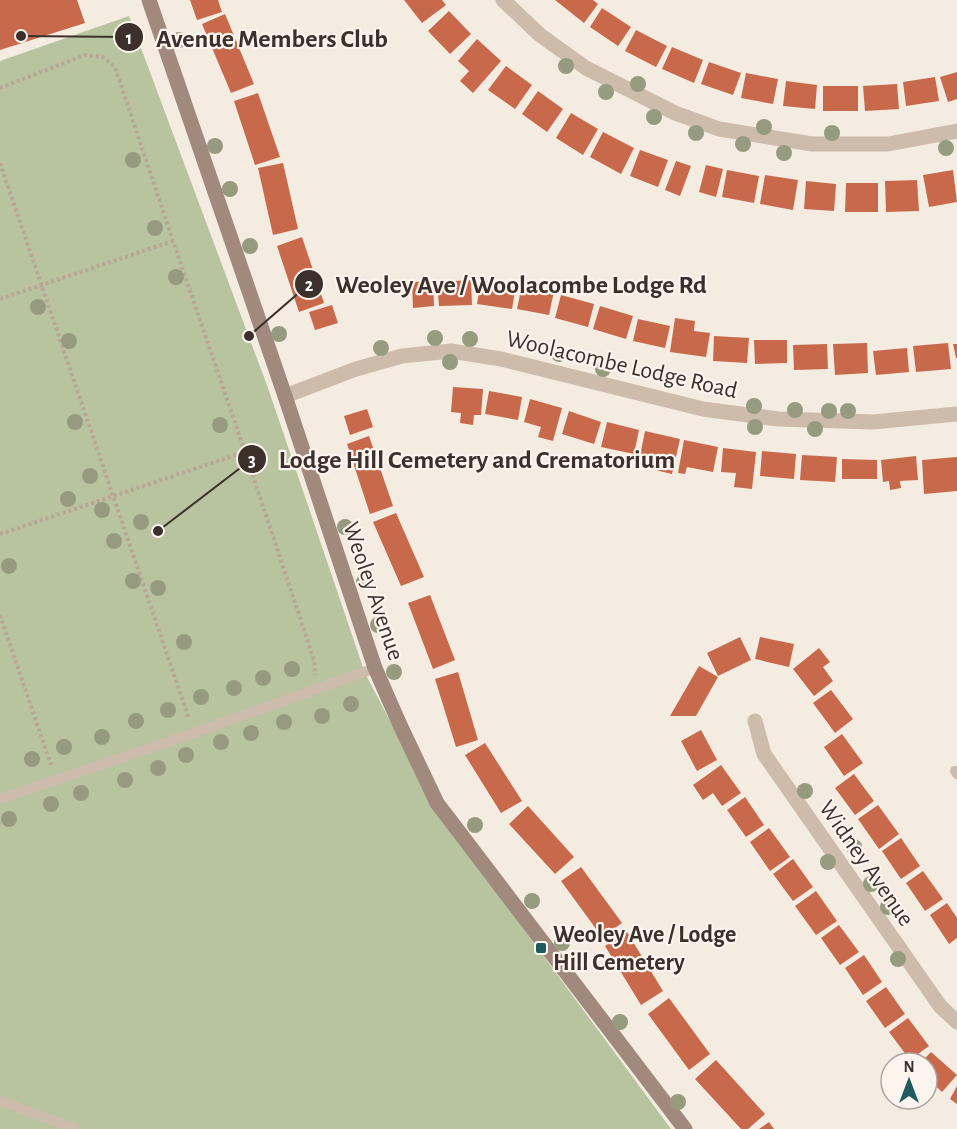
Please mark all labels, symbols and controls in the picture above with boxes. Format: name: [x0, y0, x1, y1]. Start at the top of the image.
callout: Avenue Members Club: [114, 15, 400, 59]
text: Avenue Members Club: [156, 26, 388, 52]
text: 1: [126, 30, 132, 48]
callout: Weoley Ave / Woolacombe Lodge Rd: [294, 262, 719, 306]
text: Weoley Ave / Woolacombe Lodge Rd: [335, 272, 707, 298]
text: 2: [305, 277, 314, 295]
street label: Woolacombe Lodge Road: [504, 327, 740, 403]
callout: Lodge Hill Cemetery and Crematorium: [237, 437, 687, 481]
text: Lodge Hill Cemetery and Crematorium: [279, 447, 675, 473]
text: 3: [248, 452, 256, 470]
street label: Weoley Avenue: [338, 519, 408, 663]
street label: Widney Avenue: [814, 796, 918, 931]
place label: Weoley Ave / Lodge Hill Cemetery: [553, 923, 736, 975]
marker: Weoley Ave / Lodge Hill Cemetery: [534, 941, 548, 955]
north arrow: [879, 1051, 939, 1111]
text: N: [903, 1059, 915, 1075]

